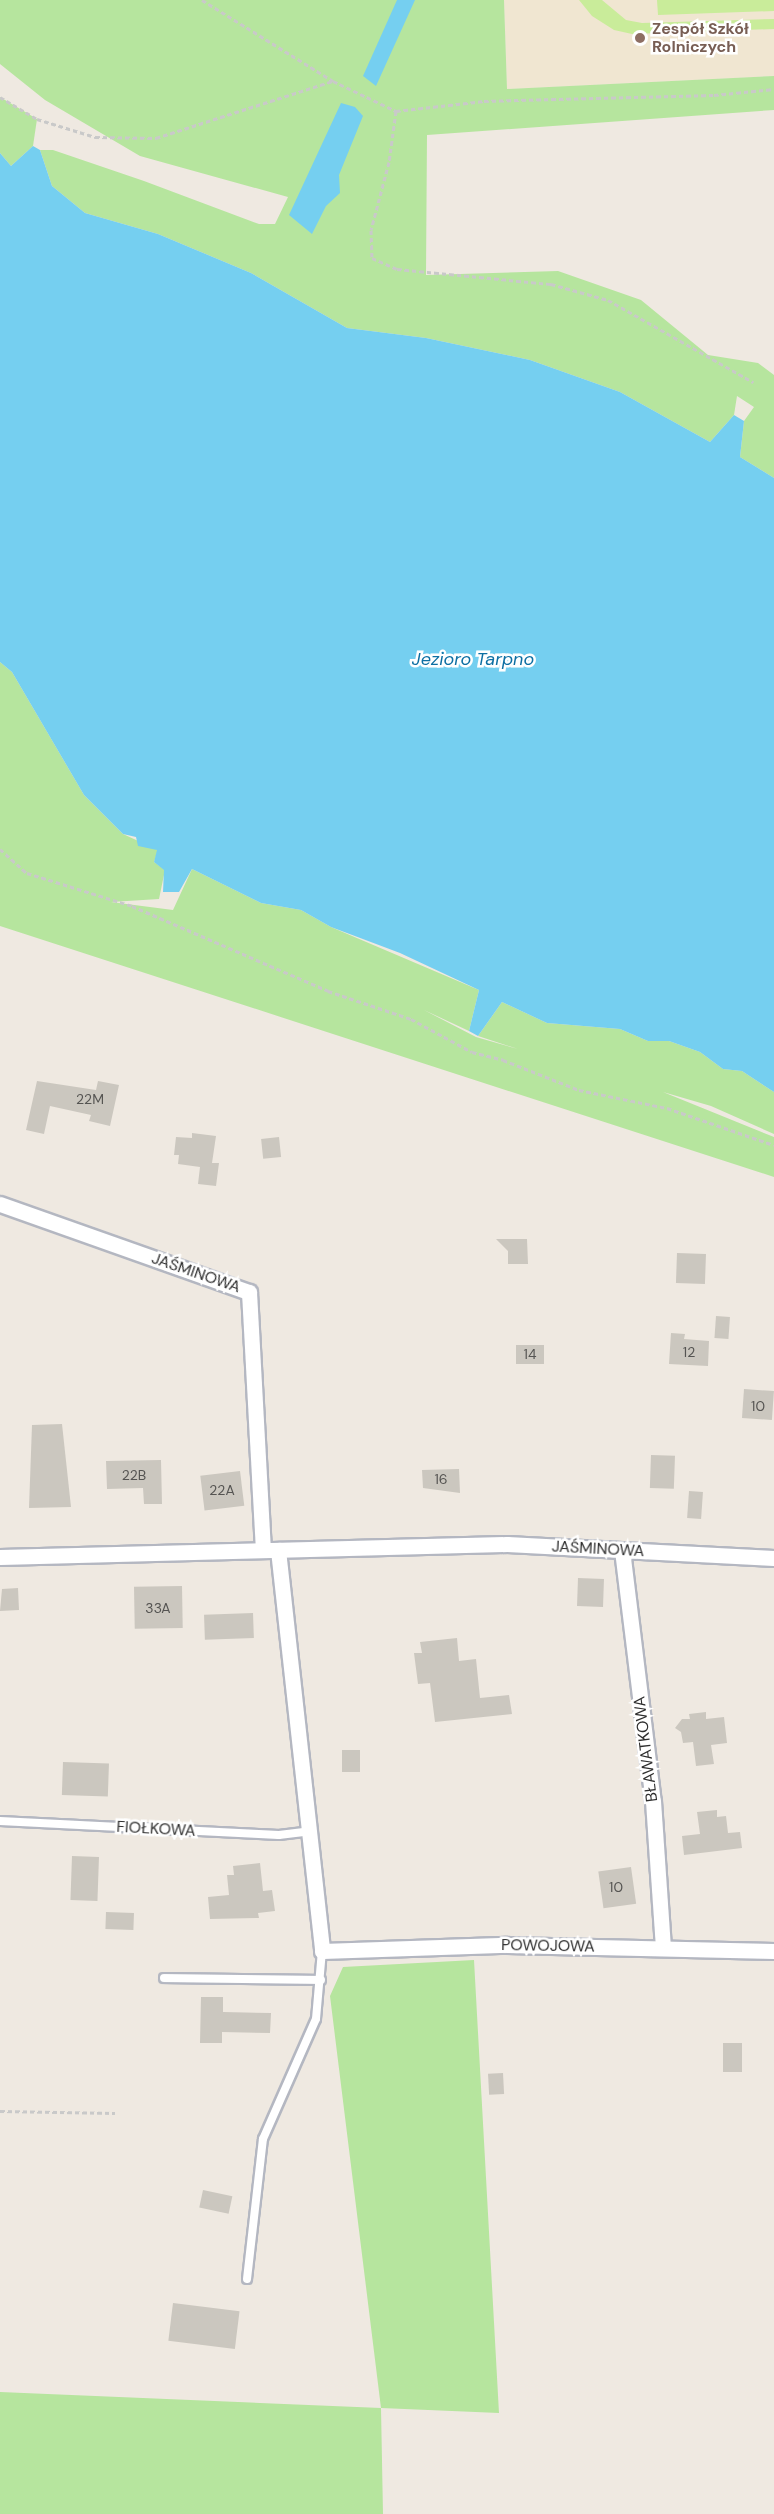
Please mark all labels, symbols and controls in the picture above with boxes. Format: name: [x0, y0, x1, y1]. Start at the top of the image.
place label: Zespół Szkół Rolniczych: [652, 19, 749, 57]
marker: Zespół Szkół Rolniczych: [633, 31, 647, 45]
water label: Jezioro Tarpno: [412, 648, 534, 670]
house number: 22M: [76, 1091, 104, 1107]
street label: JAŚMINOWA: [149, 1249, 243, 1297]
house number: 12: [683, 1344, 695, 1360]
house number: 14: [524, 1346, 536, 1362]
house number: 10: [751, 1398, 765, 1414]
house number: 22B: [122, 1467, 146, 1483]
house number: 16: [434, 1471, 448, 1487]
house number: 22A: [209, 1482, 235, 1498]
street label: JAŚMINOWA: [551, 1537, 645, 1561]
house number: 33A: [145, 1600, 171, 1616]
street label: BŁAWATKOWA: [630, 1695, 662, 1803]
street label: FIOŁKOWA: [116, 1817, 196, 1841]
house number: 10: [609, 1879, 623, 1895]
street label: POWOJOWA: [501, 1936, 595, 1956]

